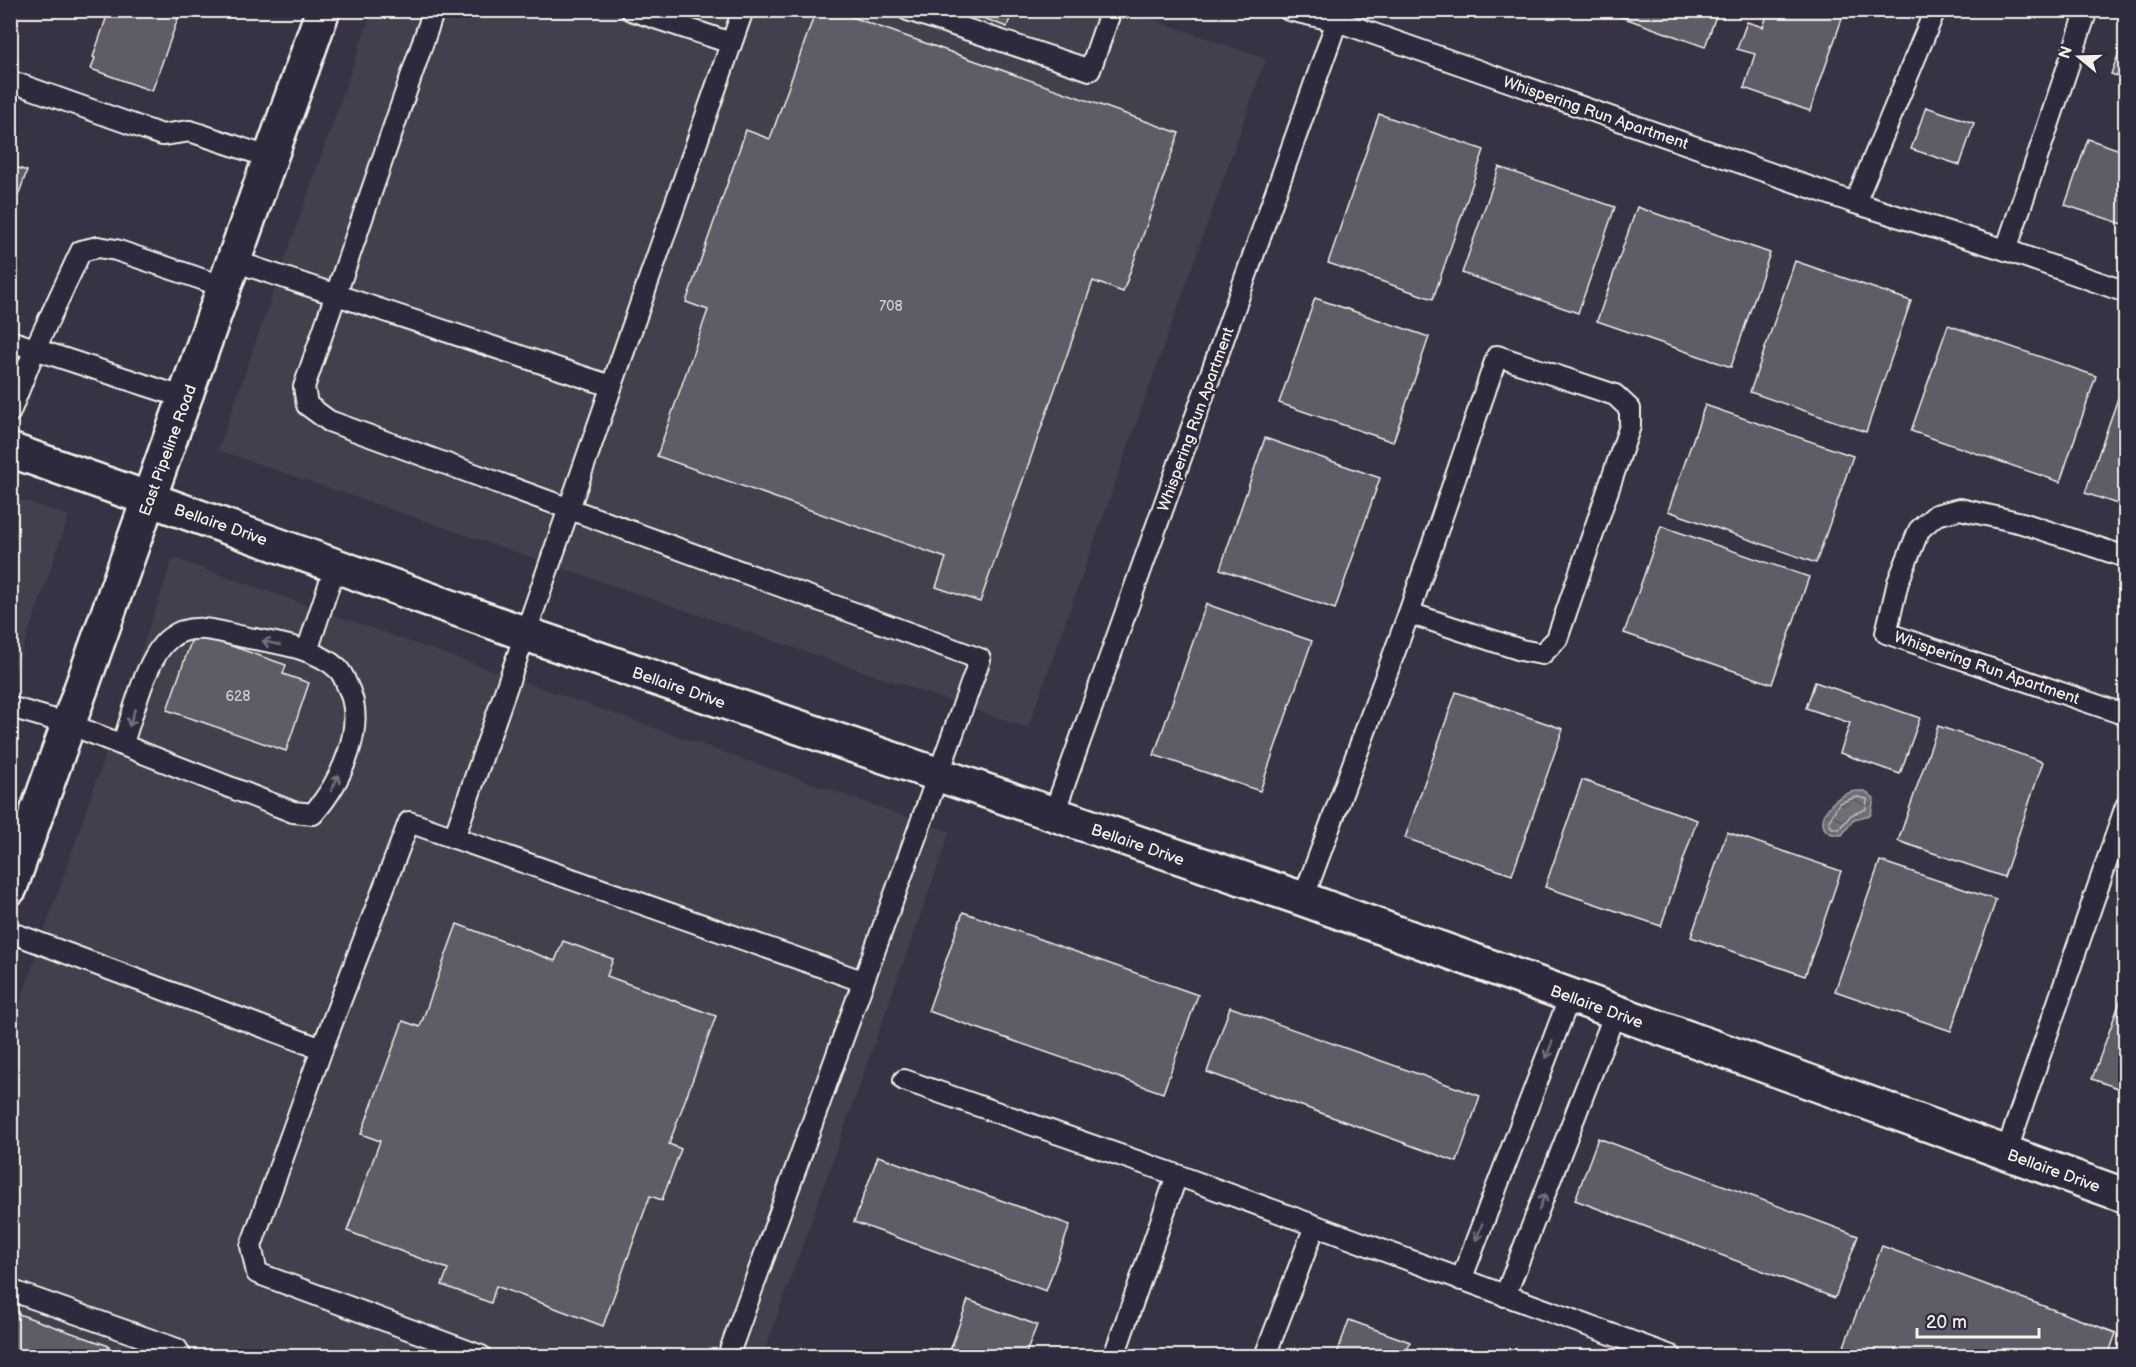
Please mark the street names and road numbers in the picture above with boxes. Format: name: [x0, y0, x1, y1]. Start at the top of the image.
street label: Whispering Run Apartment: [1500, 73, 1691, 154]
street label: Whispering Run Apartment: [1154, 325, 1239, 514]
street label: East Pipeline Road: [136, 382, 201, 519]
street label: Bellaire Drive: [171, 501, 270, 550]
street label: Whispering Run Apartment: [1891, 628, 2082, 709]
street label: Bellaire Drive: [629, 664, 728, 713]
street label: Bellaire Drive: [1088, 821, 1187, 870]
street label: Bellaire Drive: [1548, 982, 1646, 1033]
street label: Bellaire Drive: [2005, 1146, 2103, 1197]

